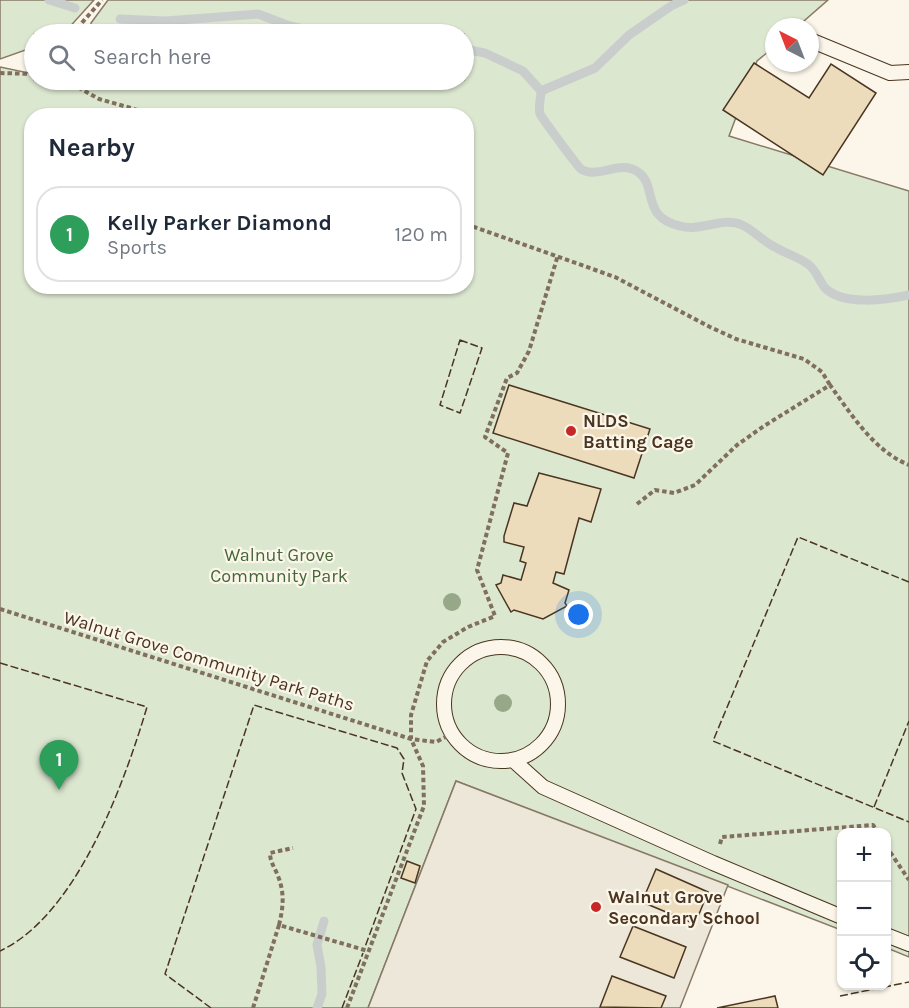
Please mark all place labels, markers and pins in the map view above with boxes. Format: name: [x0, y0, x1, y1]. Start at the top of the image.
place label: NLDS Batting Cage: [583, 410, 694, 453]
marker: NLDS Batting Cage: [564, 424, 578, 438]
pin: 1: [40, 740, 78, 790]
place label: Walnut Grove Secondary School: [608, 886, 760, 929]
marker: Walnut Grove Secondary School: [589, 900, 603, 914]

